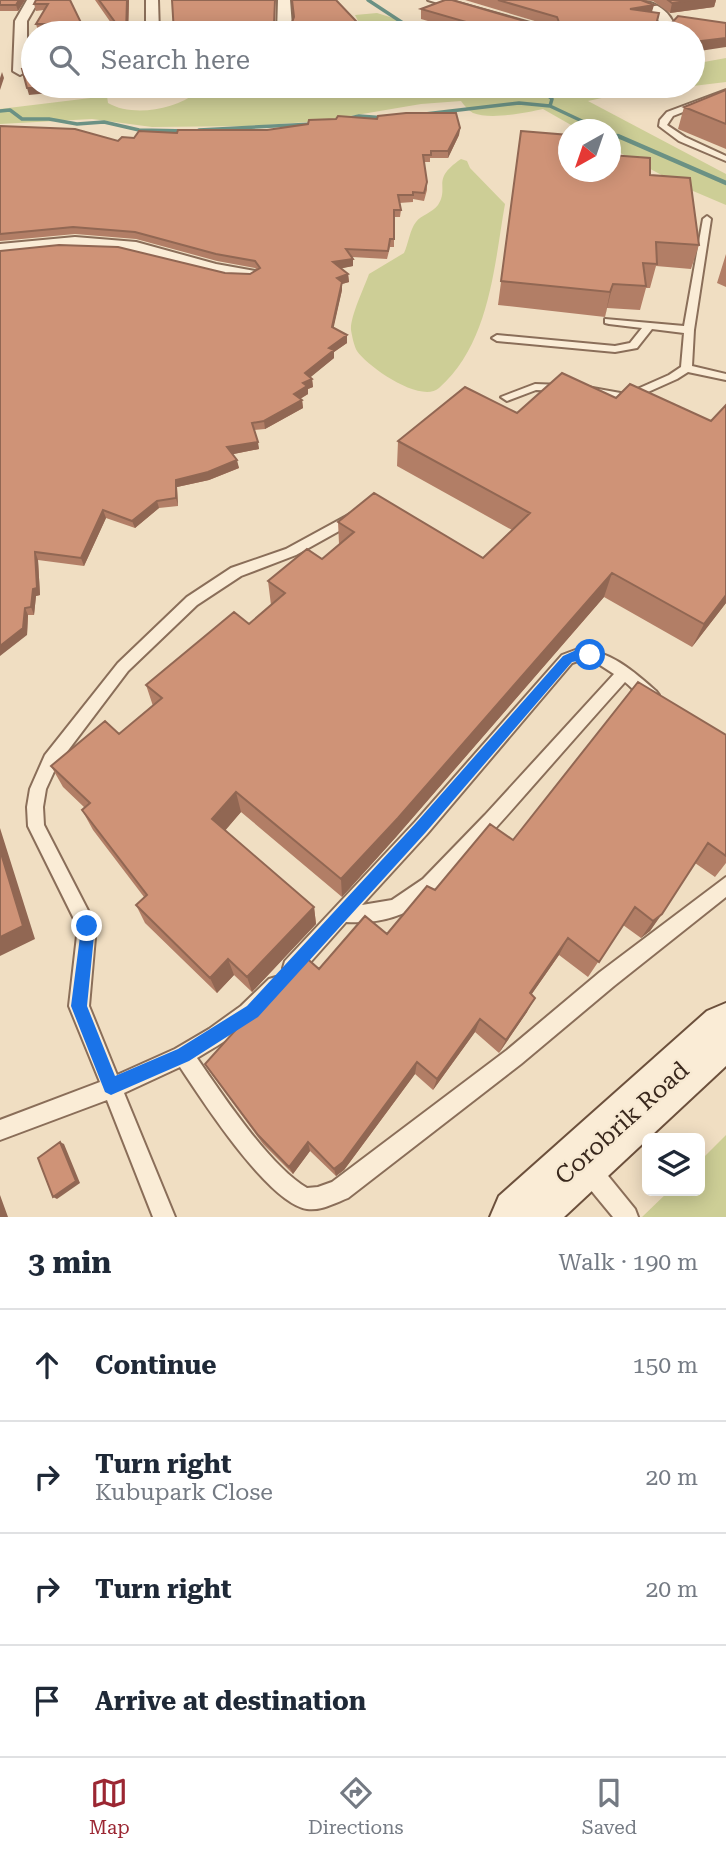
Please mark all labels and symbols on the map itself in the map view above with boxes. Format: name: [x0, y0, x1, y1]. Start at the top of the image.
north arrow: [558, 119, 621, 182]
route start: [574, 639, 605, 670]
route end: [71, 910, 102, 941]
street label: Corobrik Road: [550, 1056, 694, 1190]

